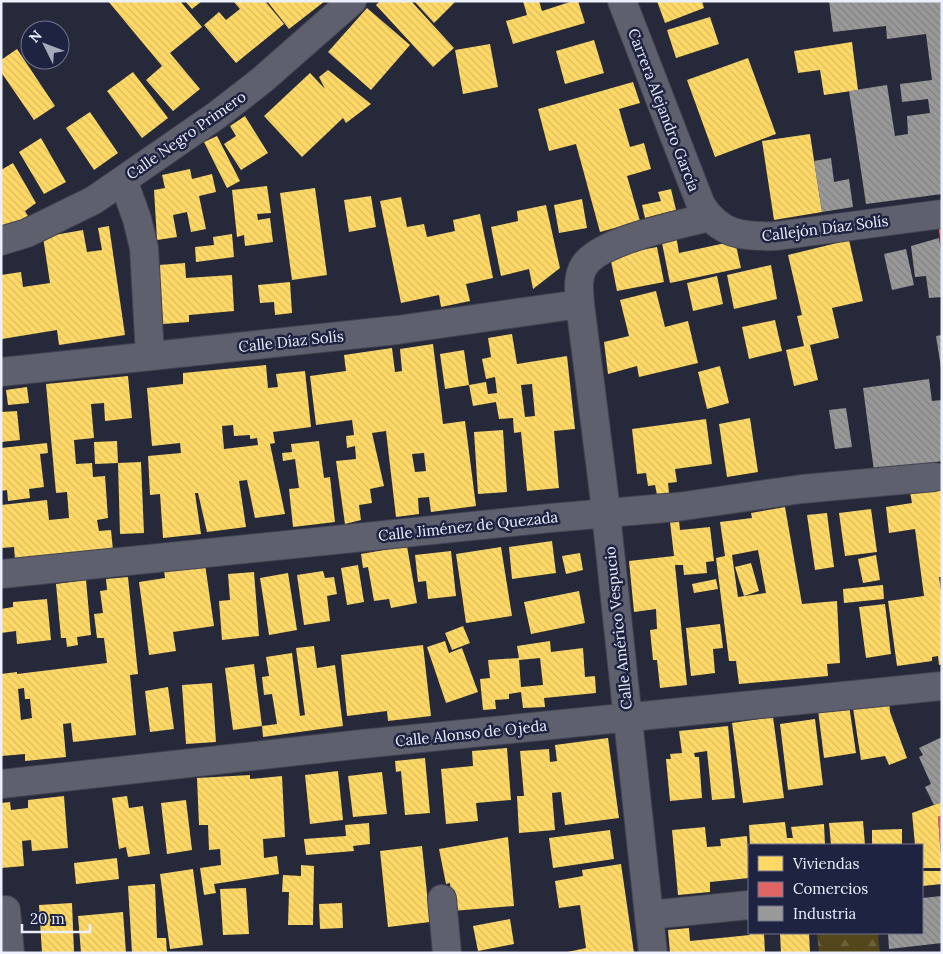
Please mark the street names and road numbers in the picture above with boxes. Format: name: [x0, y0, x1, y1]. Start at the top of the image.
street label: Carrera Alejandro García: [624, 26, 704, 195]
street label: Calle Negro Primero: [122, 86, 250, 183]
street label: Callejón Díaz Solís: [761, 211, 889, 245]
street label: Calle Díaz Solís: [237, 326, 345, 356]
street label: Calle Jiménez de Quezada: [377, 507, 559, 545]
street label: Calle Américo Vespucio: [600, 545, 636, 710]
street label: Calle Alonso de Ojeda: [394, 716, 548, 750]

